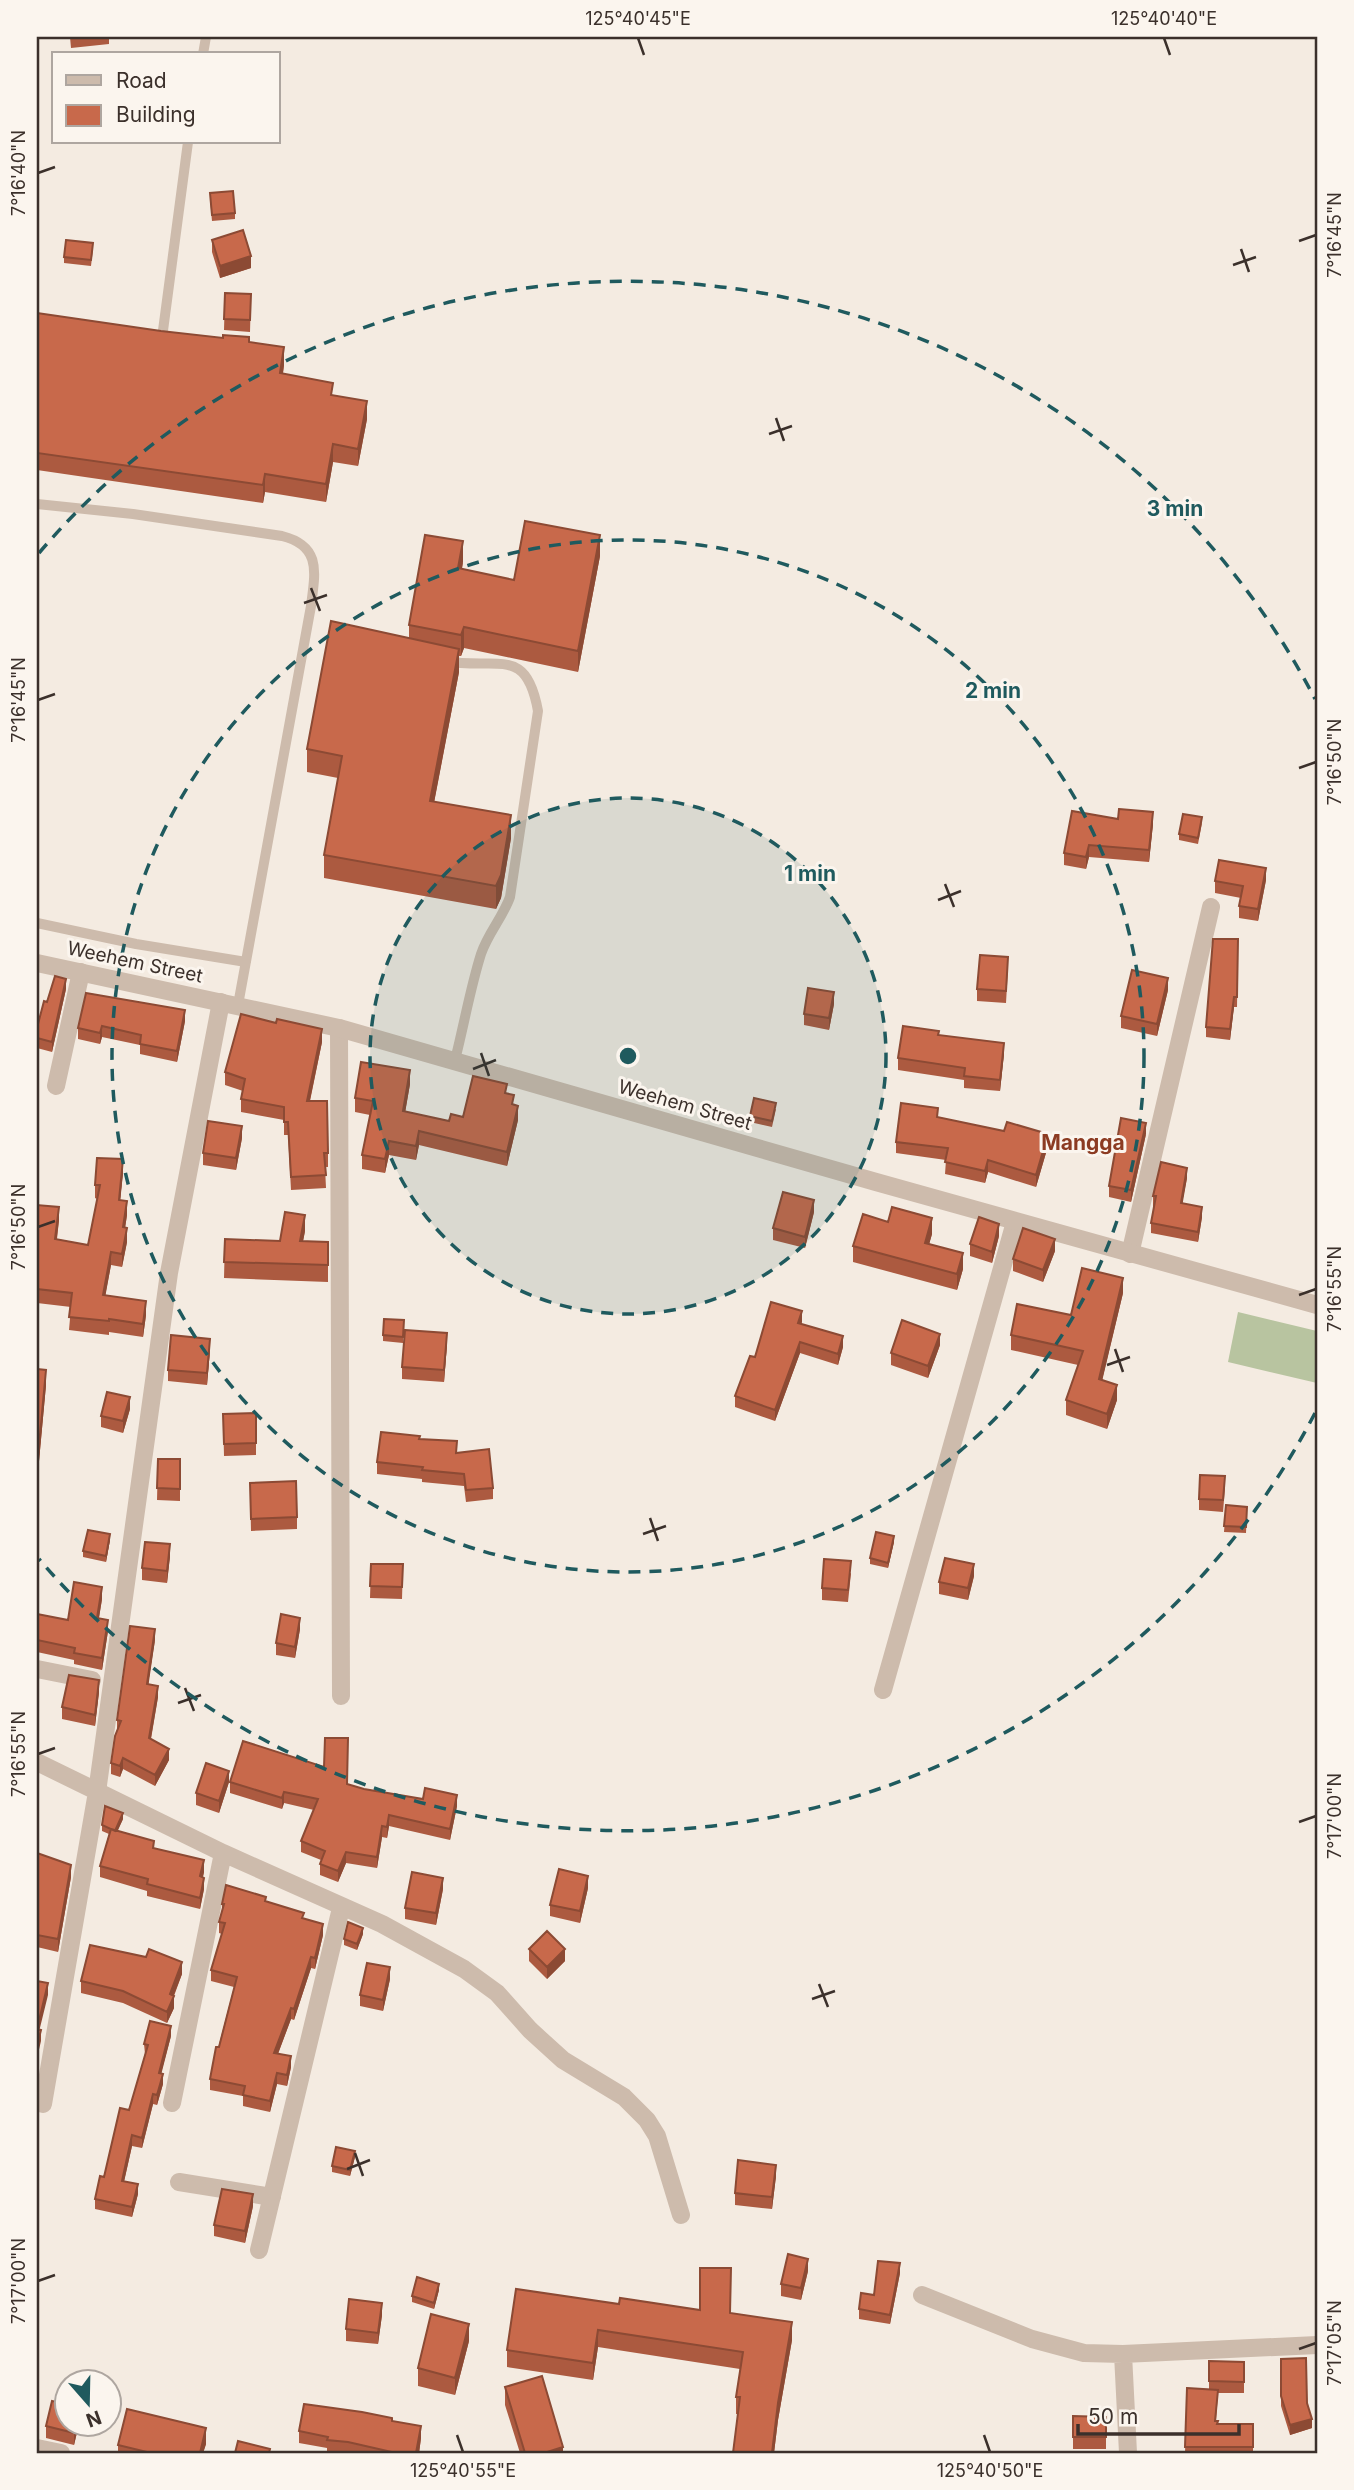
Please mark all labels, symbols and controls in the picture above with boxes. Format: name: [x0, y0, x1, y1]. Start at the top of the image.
text: 125°40'45"E: [585, 8, 691, 29]
text: 125°40'40"E: [1111, 8, 1217, 29]
legend: [52, 52, 280, 144]
text: Road: [116, 68, 167, 93]
text: Building: [116, 102, 196, 127]
text: 7°16'40"N: [8, 130, 29, 216]
text: 7°16'45"N: [1324, 192, 1345, 278]
text: 3 min: [1147, 496, 1203, 521]
text: 7°16'45"N: [8, 657, 29, 743]
text: 2 min: [965, 678, 1021, 703]
text: 7°16'50"N: [1324, 719, 1345, 805]
text: 1 min: [784, 861, 836, 886]
street label: Weehem Street: [65, 936, 205, 988]
centre of rings: [616, 1044, 640, 1068]
street label: Weehem Street: [616, 1075, 754, 1135]
district label: Mangga: [1041, 1130, 1125, 1155]
text: 7°16'50"N: [8, 1184, 29, 1270]
text: 7°16'55"N: [1324, 1246, 1345, 1332]
text: 7°16'55"N: [8, 1711, 29, 1797]
text: 7°17'00"N: [1324, 1773, 1345, 1859]
text: 7°17'00"N: [8, 2238, 29, 2324]
text: 7°17'05"N: [1324, 2300, 1345, 2386]
north arrow: [52, 2368, 122, 2438]
scale bar: [1078, 2392, 1238, 2436]
text: 50 m: [1088, 2404, 1138, 2429]
text: N: [83, 2405, 104, 2432]
text: 125°40'55"E: [410, 2460, 516, 2481]
text: 125°40'50"E: [937, 2460, 1043, 2481]

